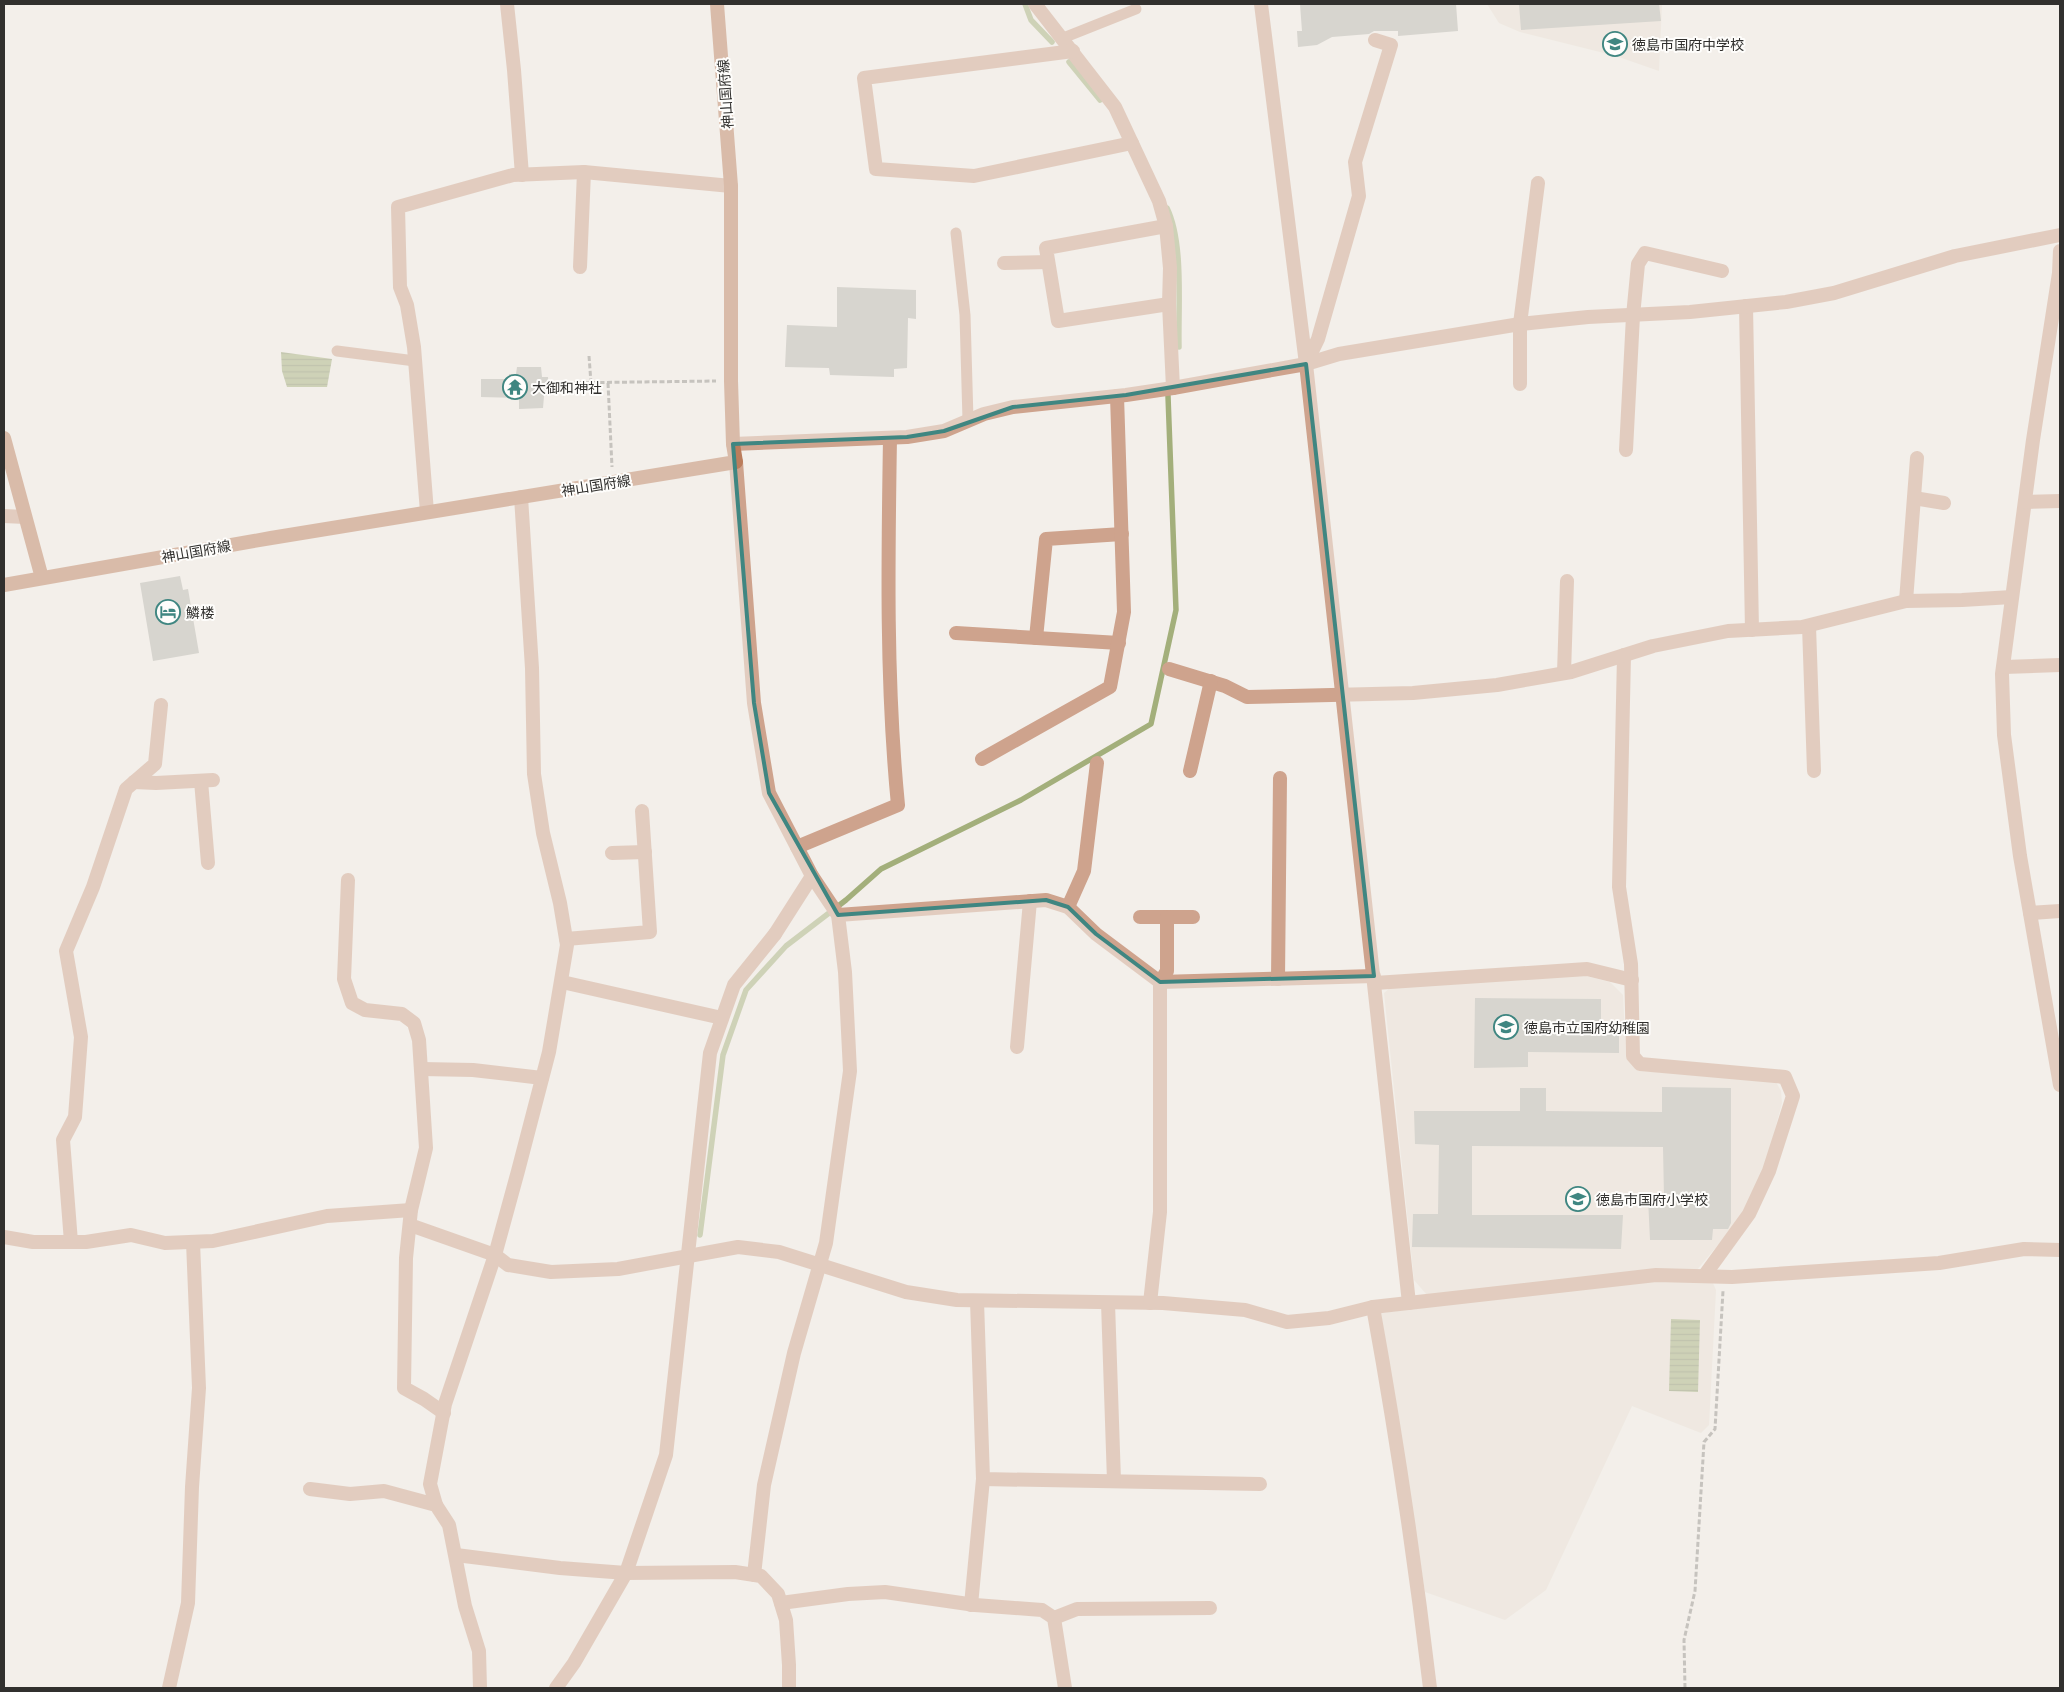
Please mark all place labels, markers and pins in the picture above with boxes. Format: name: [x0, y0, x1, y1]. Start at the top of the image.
school or university icon: 徳島市国府中学校: [1602, 31, 1628, 57]
place label: 徳島市国府中学校: [1632, 36, 1744, 53]
temple icon: 大御和神社: [502, 374, 528, 400]
place label: 大御和神社: [532, 379, 602, 396]
hotel icon: 鱗楼: [155, 599, 181, 625]
place label: 鱗楼: [186, 604, 215, 621]
school or university icon: 徳島市立国府幼稚園: [1493, 1014, 1519, 1040]
place label: 徳島市立国府幼稚園: [1524, 1019, 1650, 1036]
school or university icon: 徳島市国府小学校: [1565, 1186, 1591, 1212]
place label: 徳島市国府小学校: [1596, 1191, 1708, 1208]

